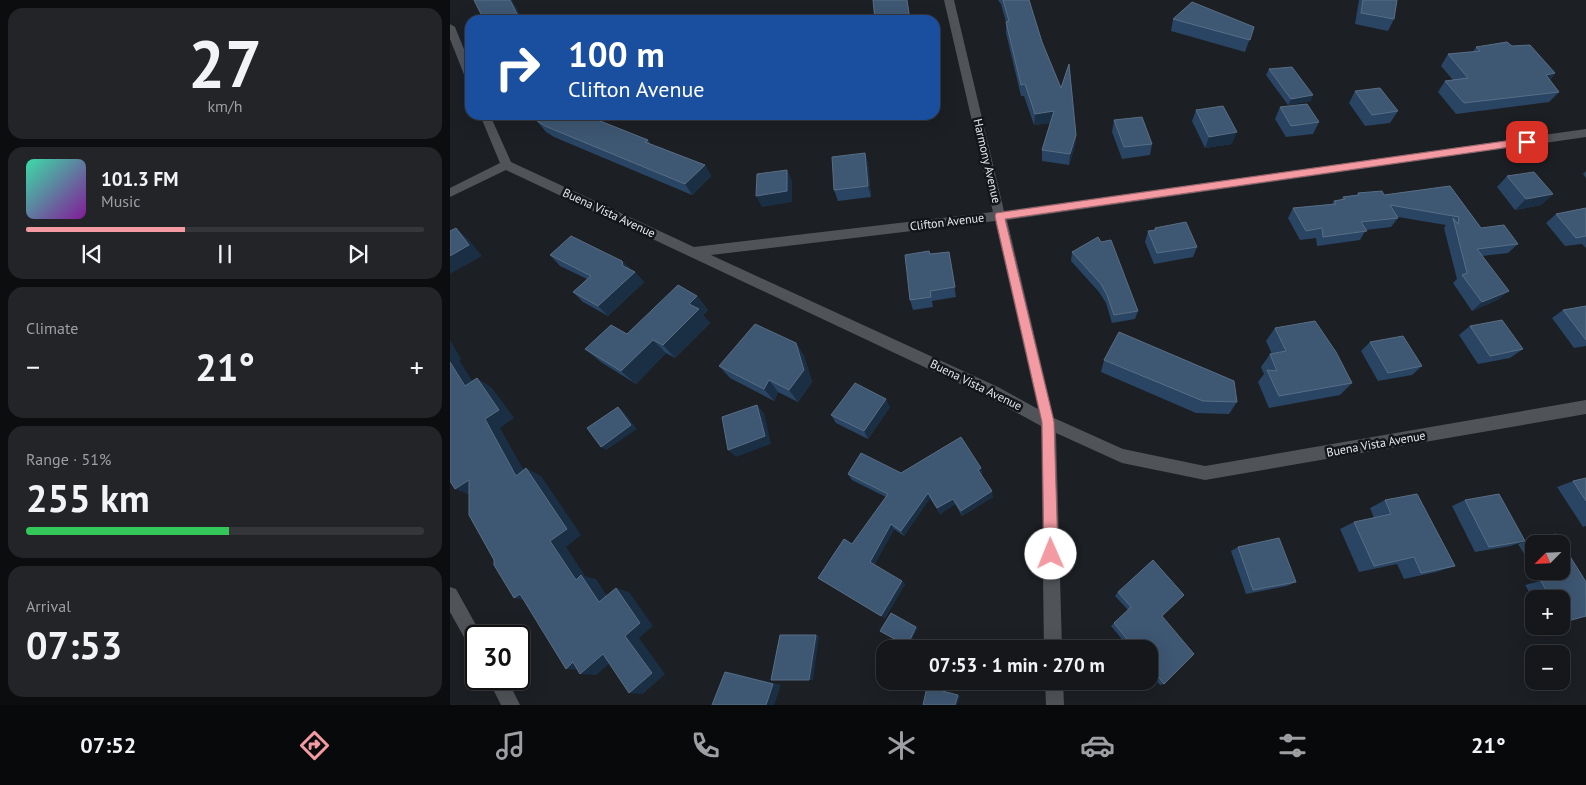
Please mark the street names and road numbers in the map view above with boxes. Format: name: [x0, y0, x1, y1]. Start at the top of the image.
street label: Harmony Avenue: [970, 117, 1005, 205]
street label: Buena Vista Avenue: [561, 185, 658, 241]
street label: Clifton Avenue: [909, 210, 985, 233]
street label: Buena Vista Avenue: [928, 356, 1025, 413]
street label: Buena Vista Avenue: [1325, 427, 1427, 460]

